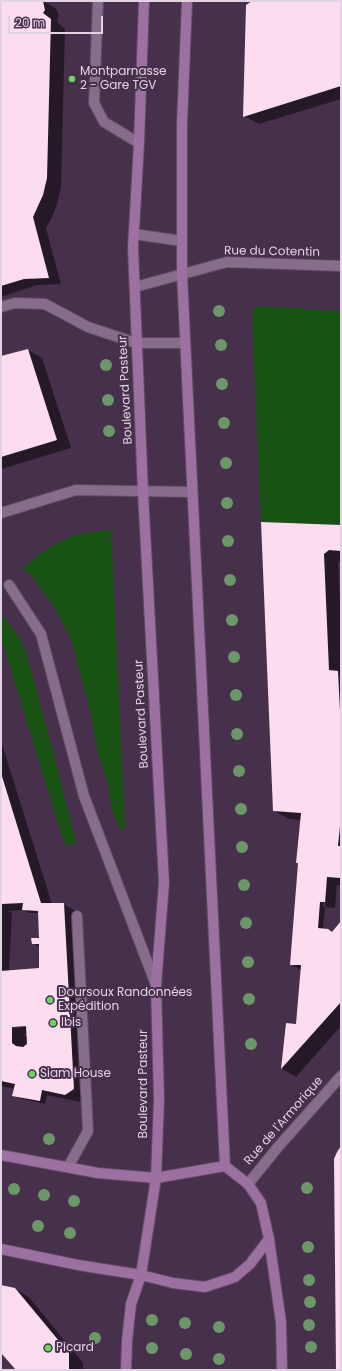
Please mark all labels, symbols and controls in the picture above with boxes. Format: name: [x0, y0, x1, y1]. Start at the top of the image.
scale bar: [10, 8, 105, 34]
text: 20 m: [15, 14, 45, 31]
place label: Montparnasse 2 - Gare TGV: [80, 65, 167, 93]
marker: Montparnasse 2 - Gare TGV: [67, 74, 77, 84]
street label: Rue du Cotentin: [224, 244, 320, 260]
street label: Boulevard Pasteur: [116, 335, 136, 445]
street label: Boulevard Pasteur: [132, 659, 152, 769]
place label: Doursoux Randonnées Expédition: [58, 986, 192, 1014]
marker: Doursoux Randonnées Expédition: [45, 995, 55, 1005]
place label: Ibis: [61, 1016, 81, 1030]
marker: Ibis: [48, 1018, 58, 1028]
street label: Boulevard Pasteur: [137, 1029, 151, 1139]
place label: Siam House: [40, 1067, 111, 1081]
marker: Siam House: [27, 1069, 37, 1079]
street label: Rue de l'Armorique: [242, 1074, 326, 1168]
place label: Picard: [56, 1341, 94, 1355]
marker: Picard: [43, 1343, 53, 1353]

